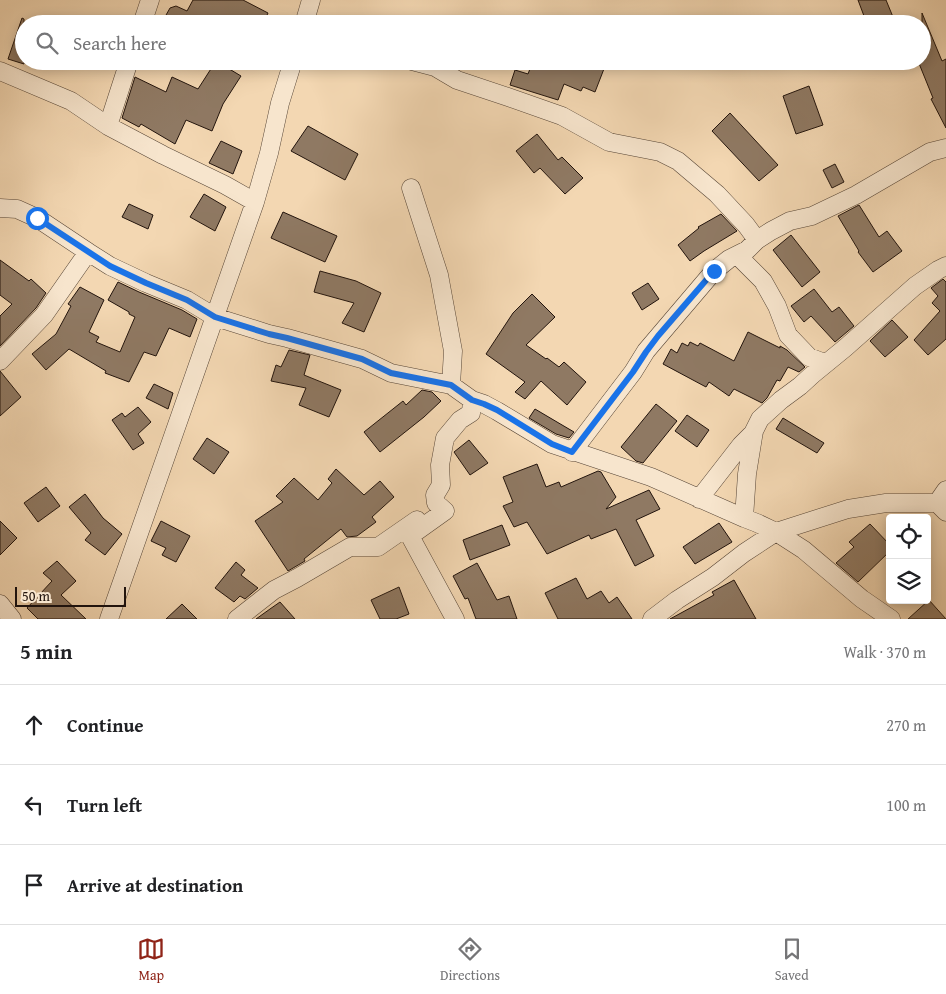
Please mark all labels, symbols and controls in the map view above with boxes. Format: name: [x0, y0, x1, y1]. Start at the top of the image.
search box: [15, 15, 931, 70]
icon: search: [33, 29, 61, 57]
text: Search here: [73, 29, 167, 57]
route start: [26, 207, 49, 230]
route end: [703, 260, 726, 283]
map controls: [886, 514, 931, 604]
button: locate: [886, 514, 931, 559]
button: layers: [886, 559, 931, 604]
scale bar: [15, 584, 126, 607]
text: 50 m: [22, 586, 50, 606]
text: 5 min: [20, 636, 72, 667]
text: Walk · 370 m: [843, 640, 926, 664]
icon: ahead: [20, 711, 48, 739]
text: Continue: [67, 711, 144, 739]
text: 270 m: [886, 713, 926, 737]
icon: left: [20, 791, 48, 819]
text: Turn left: [67, 791, 142, 819]
text: 100 m: [886, 793, 926, 817]
icon: arrive: [20, 871, 48, 899]
text: Arrive at destination: [67, 871, 243, 899]
tab: Map: [137, 935, 165, 985]
tab: Directions: [440, 935, 500, 985]
tab: Saved: [775, 935, 809, 985]

